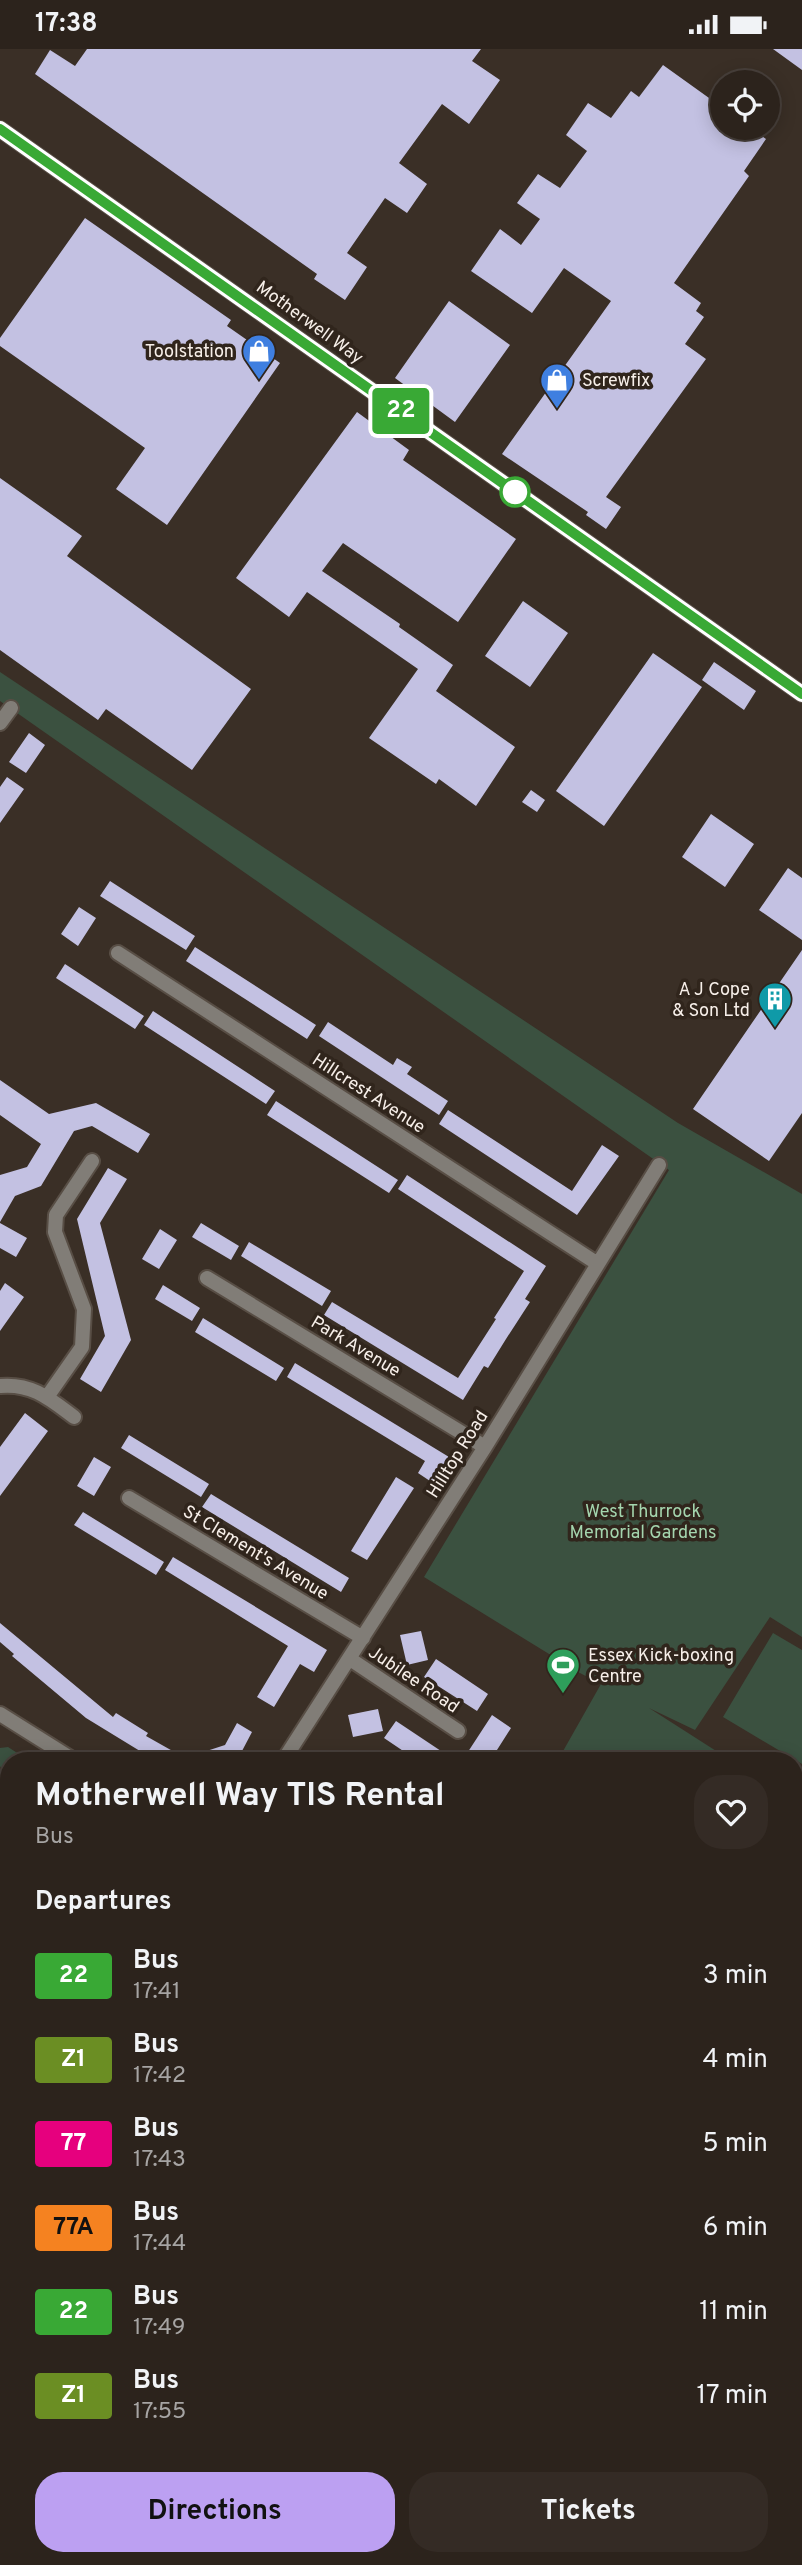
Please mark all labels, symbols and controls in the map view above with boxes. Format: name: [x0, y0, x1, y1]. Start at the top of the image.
text: 17:38: [35, 8, 98, 41]
map controls: [710, 70, 780, 140]
button: locate: [710, 70, 780, 140]
street label: Motherwell Way: [251, 276, 367, 370]
shop icon: Toolstation: [240, 332, 278, 381]
place label: Toolstation: [145, 341, 234, 364]
shop icon: Screwfix: [538, 361, 576, 410]
place label: Screwfix: [582, 370, 650, 393]
line badge: 22: [370, 388, 432, 434]
text: 22: [386, 396, 416, 426]
unlabelled marker: [500, 477, 530, 507]
place label: A J Cope & Son Ltd: [672, 979, 750, 1023]
building icon: A J Cope & Son Ltd: [756, 980, 794, 1029]
street label: Hillcrest Avenue: [307, 1049, 429, 1139]
street label: Park Avenue: [306, 1311, 404, 1383]
street label: Hilltop Road: [422, 1407, 494, 1503]
street label: St Clement's Avenue: [178, 1501, 332, 1606]
park label: West Thurrock Memorial Gardens: [570, 1501, 716, 1545]
street label: Jubilee Road: [363, 1641, 463, 1719]
place label: Essex Kick-boxing Centre: [588, 1645, 734, 1689]
sports icon: Essex Kick-boxing Centre: [544, 1646, 582, 1695]
button: heart: [694, 1775, 768, 1849]
text: Motherwell Way TIS Rental: [35, 1776, 445, 1818]
text: Bus: [35, 1823, 74, 1852]
text: Departures: [35, 1886, 172, 1919]
text: Bus: [133, 1945, 179, 1978]
text: 3 min: [703, 1960, 768, 1993]
text: 22: [59, 1961, 88, 1991]
text: 17:41: [133, 1978, 181, 2007]
text: Bus: [133, 2029, 179, 2062]
text: 4 min: [702, 2044, 768, 2077]
text: Z1: [61, 2045, 86, 2075]
text: 17:42: [133, 2062, 186, 2091]
text: Bus: [133, 2113, 179, 2146]
text: 5 min: [702, 2128, 768, 2161]
text: 77: [61, 2129, 86, 2159]
text: 17:43: [133, 2146, 186, 2175]
text: Bus: [133, 2197, 179, 2230]
text: 6 min: [703, 2212, 768, 2245]
text: 77A: [53, 2213, 94, 2243]
text: 17:44: [133, 2230, 186, 2259]
text: Bus: [133, 2281, 179, 2314]
text: 11 min: [699, 2296, 768, 2329]
text: 22: [59, 2297, 88, 2327]
text: 17:49: [133, 2314, 185, 2343]
text: Bus: [133, 2365, 179, 2398]
text: 17 min: [696, 2380, 768, 2413]
text: Z1: [61, 2381, 86, 2411]
text: 17:55: [133, 2398, 186, 2427]
button: Directions: [35, 2472, 395, 2552]
button: Tickets: [409, 2472, 768, 2552]

